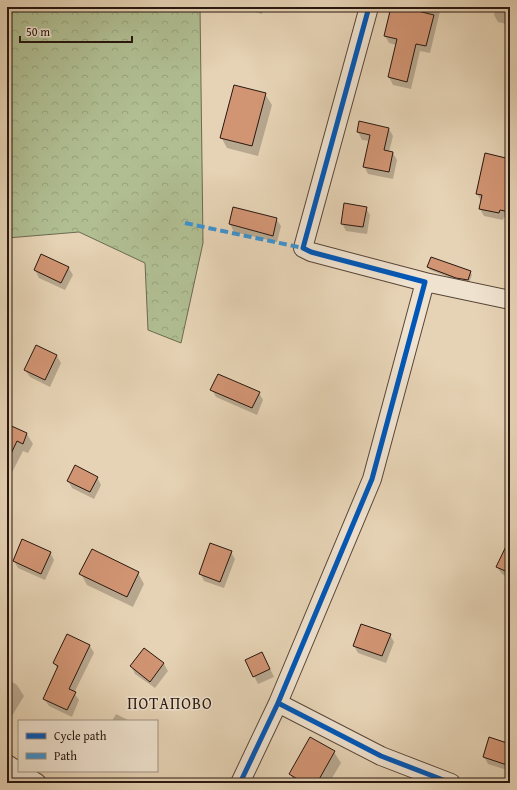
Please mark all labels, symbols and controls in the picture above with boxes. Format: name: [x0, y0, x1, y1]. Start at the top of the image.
scale bar: [20, 18, 132, 44]
text: 50 m: [26, 23, 50, 40]
district label: ПОТАПОВО: [127, 691, 213, 715]
legend: [18, 720, 158, 772]
text: Cycle path: [54, 727, 107, 744]
text: Path: [54, 747, 77, 764]

